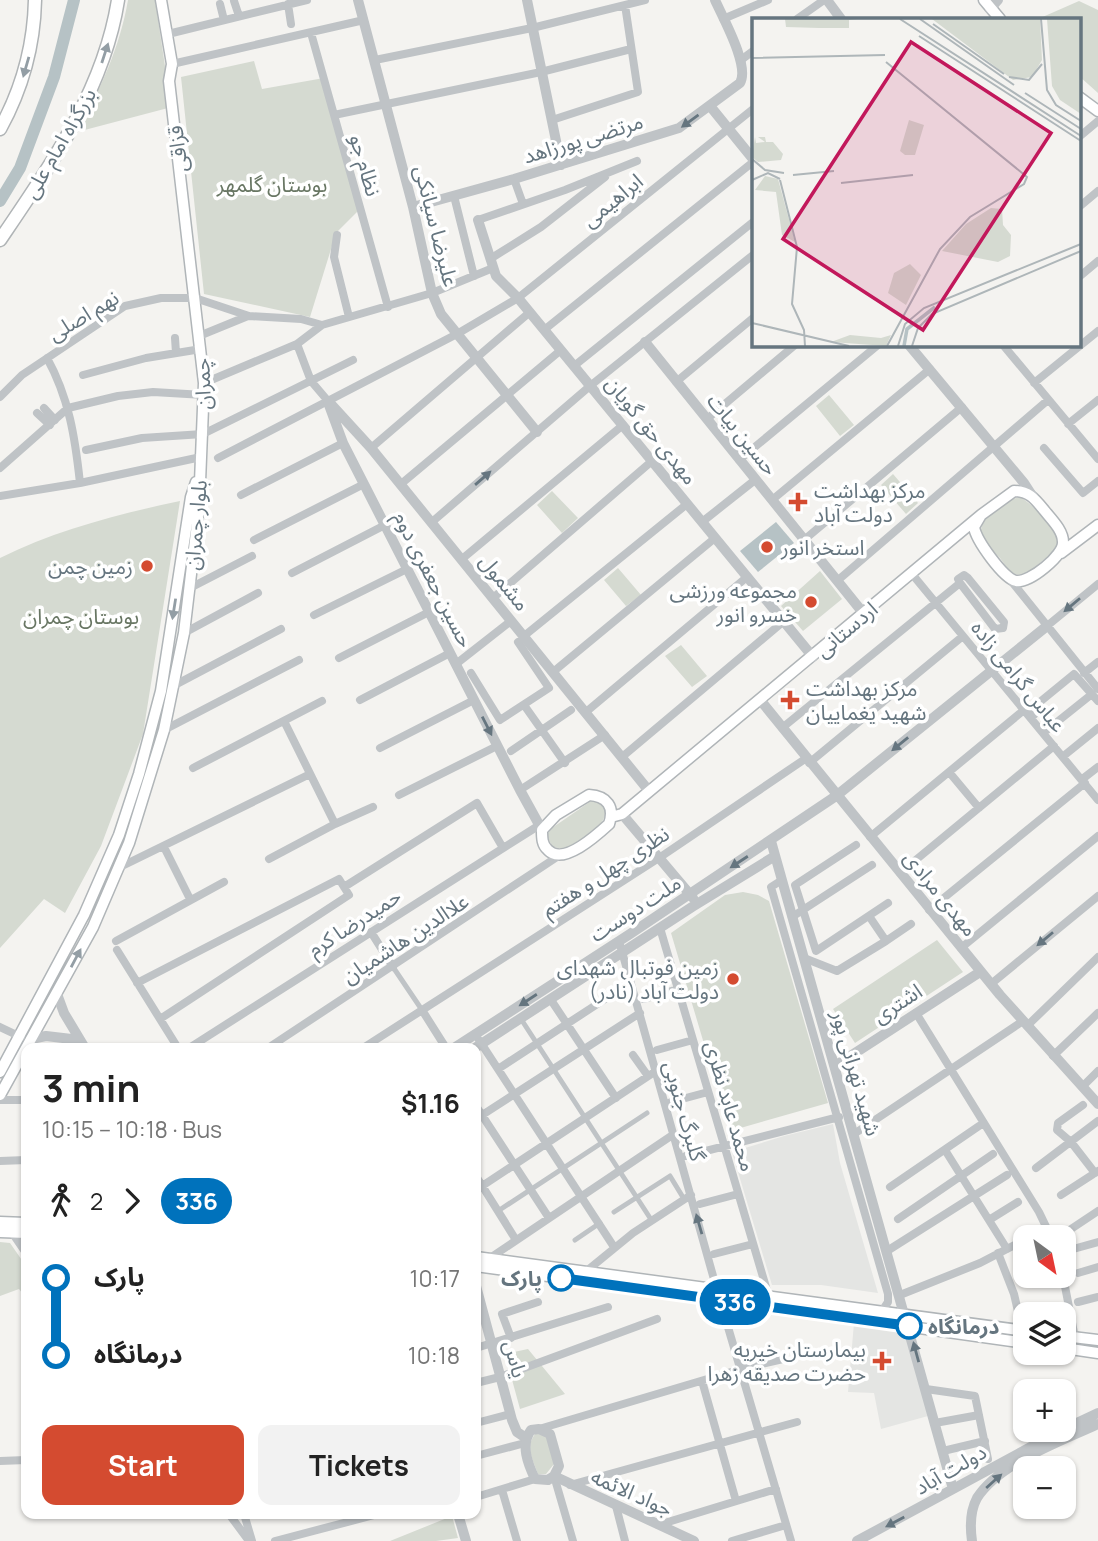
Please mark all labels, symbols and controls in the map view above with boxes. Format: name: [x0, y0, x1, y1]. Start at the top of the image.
inset map: [752, 18, 1080, 346]
one-way arrow: [100, 42, 111, 63]
one-way arrow: [20, 57, 30, 78]
street label: بزرگراه امام علی: [16, 82, 105, 205]
street label: مرتضی پورزاهد: [520, 107, 646, 170]
one-way arrow: [681, 113, 699, 128]
street label: قزاقی: [160, 124, 194, 174]
street label: نظام جو: [341, 131, 388, 200]
street label: علیرضا سیانکی: [408, 163, 466, 289]
street label: ابراهیمی: [576, 167, 648, 233]
park label: بوستان گلمهر: [216, 170, 327, 198]
street label: نهم اصلی: [42, 283, 125, 349]
street label: چمران: [187, 358, 217, 410]
street label: مهدی حق گویان: [600, 370, 704, 490]
street label: حسین بیات: [701, 387, 785, 481]
one-way arrow: [475, 471, 492, 486]
place label: مرکز بهداشت دولت آباد: [814, 476, 926, 528]
street label: بلوار چمران: [177, 479, 213, 571]
marker: مرکز بهداشت دولت آباد: [788, 492, 808, 512]
street label: حسین جعفری دوم: [385, 506, 480, 653]
place label: استخر انور: [780, 533, 864, 561]
marker: استخر انور: [759, 539, 775, 555]
street label: مشمول: [473, 548, 537, 616]
place label: زمین چمن: [48, 552, 133, 580]
marker: زمین چمن: [139, 558, 155, 574]
place label: مجموعه ورزشی خسرو انور: [669, 576, 797, 628]
marker: مجموعه ورزشی خسرو انور: [803, 594, 819, 610]
street label: اردستانی: [809, 595, 883, 663]
one-way arrow: [1064, 597, 1081, 612]
one-way arrow: [168, 598, 179, 620]
park label: بوستان چمران: [23, 602, 139, 630]
street label: عباس گرامی زاده: [965, 614, 1073, 738]
place label: مرکز بهداشت شهید یغماییان: [806, 674, 926, 726]
marker: مرکز بهداشت شهید یغماییان: [780, 690, 800, 710]
one-way arrow: [482, 716, 493, 736]
one-way arrow: [892, 736, 909, 751]
street label: نظری چهل و هفتم: [536, 819, 675, 925]
street label: مهدی مرادی: [898, 844, 984, 942]
one-way arrow: [729, 856, 749, 869]
street label: ملت دوست: [584, 868, 686, 948]
street label: حمیدرضا کرم: [302, 881, 408, 965]
street label: علاالدین هاشمیان: [336, 887, 474, 989]
one-way arrow: [1037, 931, 1054, 946]
one-way arrow: [70, 948, 82, 968]
place label: زمین فوتبال شهدای دولت آباد (نادر): [557, 953, 719, 1005]
marker: زمین فوتبال شهدای دولت آباد (نادر): [725, 971, 741, 987]
street label: اشتری: [867, 977, 927, 1029]
one-way arrow: [518, 994, 538, 1007]
street label: شهید تهرانی پور: [825, 1006, 888, 1139]
street label: محمد عابد نظری: [699, 1038, 763, 1174]
street label: گلبرگ جنوبی: [657, 1058, 713, 1165]
text: 3 min: [42, 1061, 140, 1113]
text: $1.16: [401, 1085, 460, 1121]
text: 10:15 – 10:18 · Bus: [42, 1113, 222, 1145]
icon: walk: [42, 1182, 80, 1220]
icon: forward: [113, 1182, 151, 1220]
text: 336: [175, 1184, 218, 1217]
text: 2: [90, 1185, 103, 1217]
one-way arrow: [693, 1213, 704, 1235]
north arrow: [1013, 1225, 1076, 1288]
map controls: [1013, 1225, 1076, 1519]
text: پارک: [94, 1258, 145, 1294]
text: 10:17: [410, 1262, 460, 1294]
place label: پارک: [501, 1264, 542, 1293]
marker: پارک: [548, 1265, 574, 1291]
line badge: 336: [695, 1279, 775, 1325]
text: 336: [714, 1285, 756, 1318]
button: layers: [1013, 1302, 1076, 1365]
place label: درمانگاه: [928, 1312, 1000, 1340]
marker: درمانگاه: [896, 1313, 922, 1339]
text: درمانگاه: [94, 1335, 182, 1371]
place label: بیمارستان خیریه حضرت صدیقه زهرا: [707, 1335, 866, 1387]
street label: یاس: [498, 1337, 534, 1381]
text: 10:18: [408, 1339, 460, 1371]
one-way arrow: [910, 1341, 921, 1363]
marker: بیمارستان خیریه حضرت صدیقه زهرا: [872, 1351, 892, 1371]
button: +: [1013, 1379, 1076, 1442]
button: Start: [42, 1425, 244, 1505]
button: Tickets: [258, 1425, 460, 1505]
street label: دولت آباد: [909, 1437, 991, 1501]
button: −: [1013, 1456, 1076, 1519]
street label: جواد الائمه: [587, 1462, 677, 1522]
one-way arrow: [985, 1473, 1003, 1489]
one-way arrow: [885, 1516, 905, 1528]

